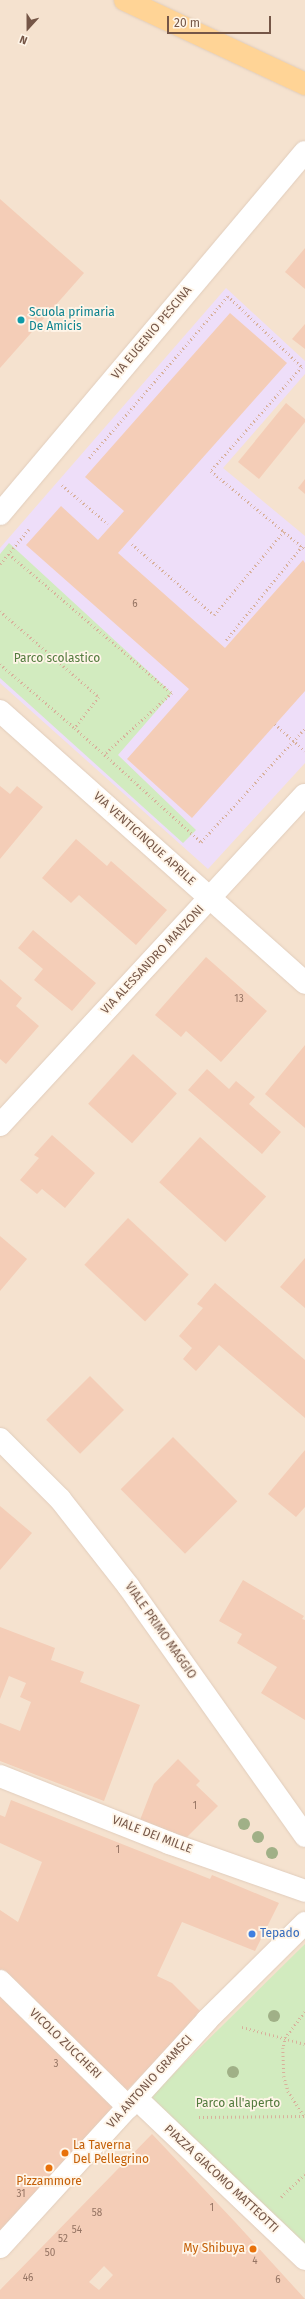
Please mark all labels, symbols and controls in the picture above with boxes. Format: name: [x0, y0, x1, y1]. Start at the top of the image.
north arrow: [8, 8, 48, 48]
scale bar: [169, 8, 273, 34]
text: 20 m: [174, 16, 200, 30]
text: N: [18, 32, 29, 47]
street label: VIA EUGENIO PESCINA: [109, 284, 195, 382]
place label: Scuola primaria De Amicis: [29, 306, 115, 334]
marker: Scuola primaria De Amicis: [16, 315, 26, 325]
house number: 6: [132, 599, 138, 611]
park label: Parco scolastico: [14, 652, 100, 666]
street label: VIA VENTICINQUE APRILE: [90, 789, 198, 889]
street label: VIA ALESSANDRO MANZONI: [99, 902, 207, 1018]
house number: 13: [234, 994, 244, 1006]
street label: VIALE PRIMO MAGGIO: [121, 1580, 199, 1682]
house number: 1: [193, 1801, 197, 1813]
street label: VIALE DEI MILLE: [110, 1813, 194, 1857]
house number: 1: [116, 1845, 120, 1857]
place label: Tepado: [260, 1927, 300, 1941]
marker: Tepado: [247, 1929, 257, 1939]
street label: VICOLO ZUCCHERI: [26, 2006, 104, 2082]
street label: VIA ANTONIO GRAMSCI: [104, 2032, 196, 2132]
house number: 3: [54, 2059, 58, 2071]
park label: Parco all'aperto: [196, 2097, 280, 2111]
street label: PIAZZA GIACOMO MATTEOTTI: [161, 2122, 281, 2236]
place label: La Taverna Del Pellegrino: [73, 2139, 149, 2167]
marker: La Taverna Del Pellegrino: [60, 2148, 70, 2158]
marker: Pizzammore: [44, 2163, 54, 2173]
place label: Pizzammore: [16, 2175, 82, 2189]
house number: 31: [16, 2189, 26, 2201]
house number: 1: [210, 2203, 214, 2215]
house number: 58: [92, 2208, 102, 2220]
house number: 54: [72, 2225, 82, 2237]
house number: 52: [58, 2234, 68, 2246]
place label: My Shibuya: [183, 2242, 245, 2256]
marker: My Shibuya: [248, 2244, 258, 2254]
house number: 50: [45, 2248, 55, 2260]
house number: 4: [252, 2256, 258, 2268]
house number: 46: [23, 2273, 33, 2285]
house number: 6: [275, 2275, 281, 2287]

